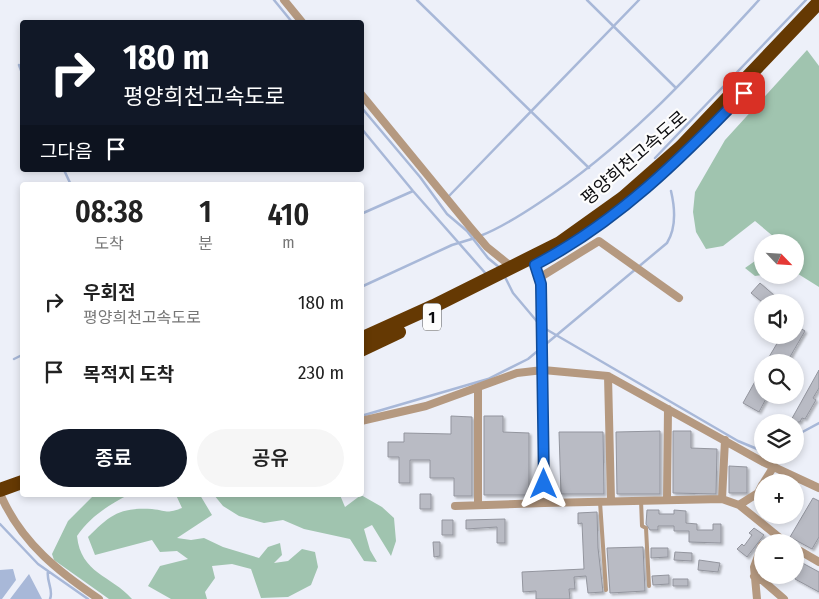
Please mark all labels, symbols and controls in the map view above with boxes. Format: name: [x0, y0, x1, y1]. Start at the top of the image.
text: 180 m: [123, 36, 209, 78]
icon: right: [40, 40, 105, 105]
pin: [723, 72, 765, 114]
icon: arrive: [730, 79, 758, 107]
text: 평양희천고속도로: [123, 83, 285, 110]
street label: 평양희천고속도로: [577, 106, 691, 210]
icon: arrive: [102, 135, 130, 163]
text: 그다음: [40, 140, 92, 163]
text: 08:38: [75, 194, 143, 230]
text: 1: [199, 194, 212, 230]
text: 410: [267, 197, 309, 233]
text: m: [282, 233, 295, 252]
text: 도착: [94, 234, 124, 253]
text: 분: [198, 234, 213, 253]
north arrow: [754, 234, 804, 284]
map controls: [754, 234, 804, 584]
text: 우회전: [83, 281, 135, 304]
icon: right: [40, 288, 68, 316]
text: 180 m: [298, 291, 344, 314]
button: sound: [754, 294, 804, 344]
road number: 1: [423, 304, 441, 330]
text: 평양희천고속도로: [83, 308, 201, 327]
button: search: [754, 354, 804, 404]
icon: arrive: [40, 358, 68, 386]
text: 230 m: [298, 361, 344, 384]
text: 목적지 도착: [83, 363, 174, 386]
button: layers: [754, 414, 804, 464]
button: 종료: [40, 429, 187, 487]
button: 공유: [197, 429, 344, 487]
position arrow: [517, 457, 569, 509]
button: +: [754, 474, 804, 524]
button: −: [754, 534, 804, 584]

